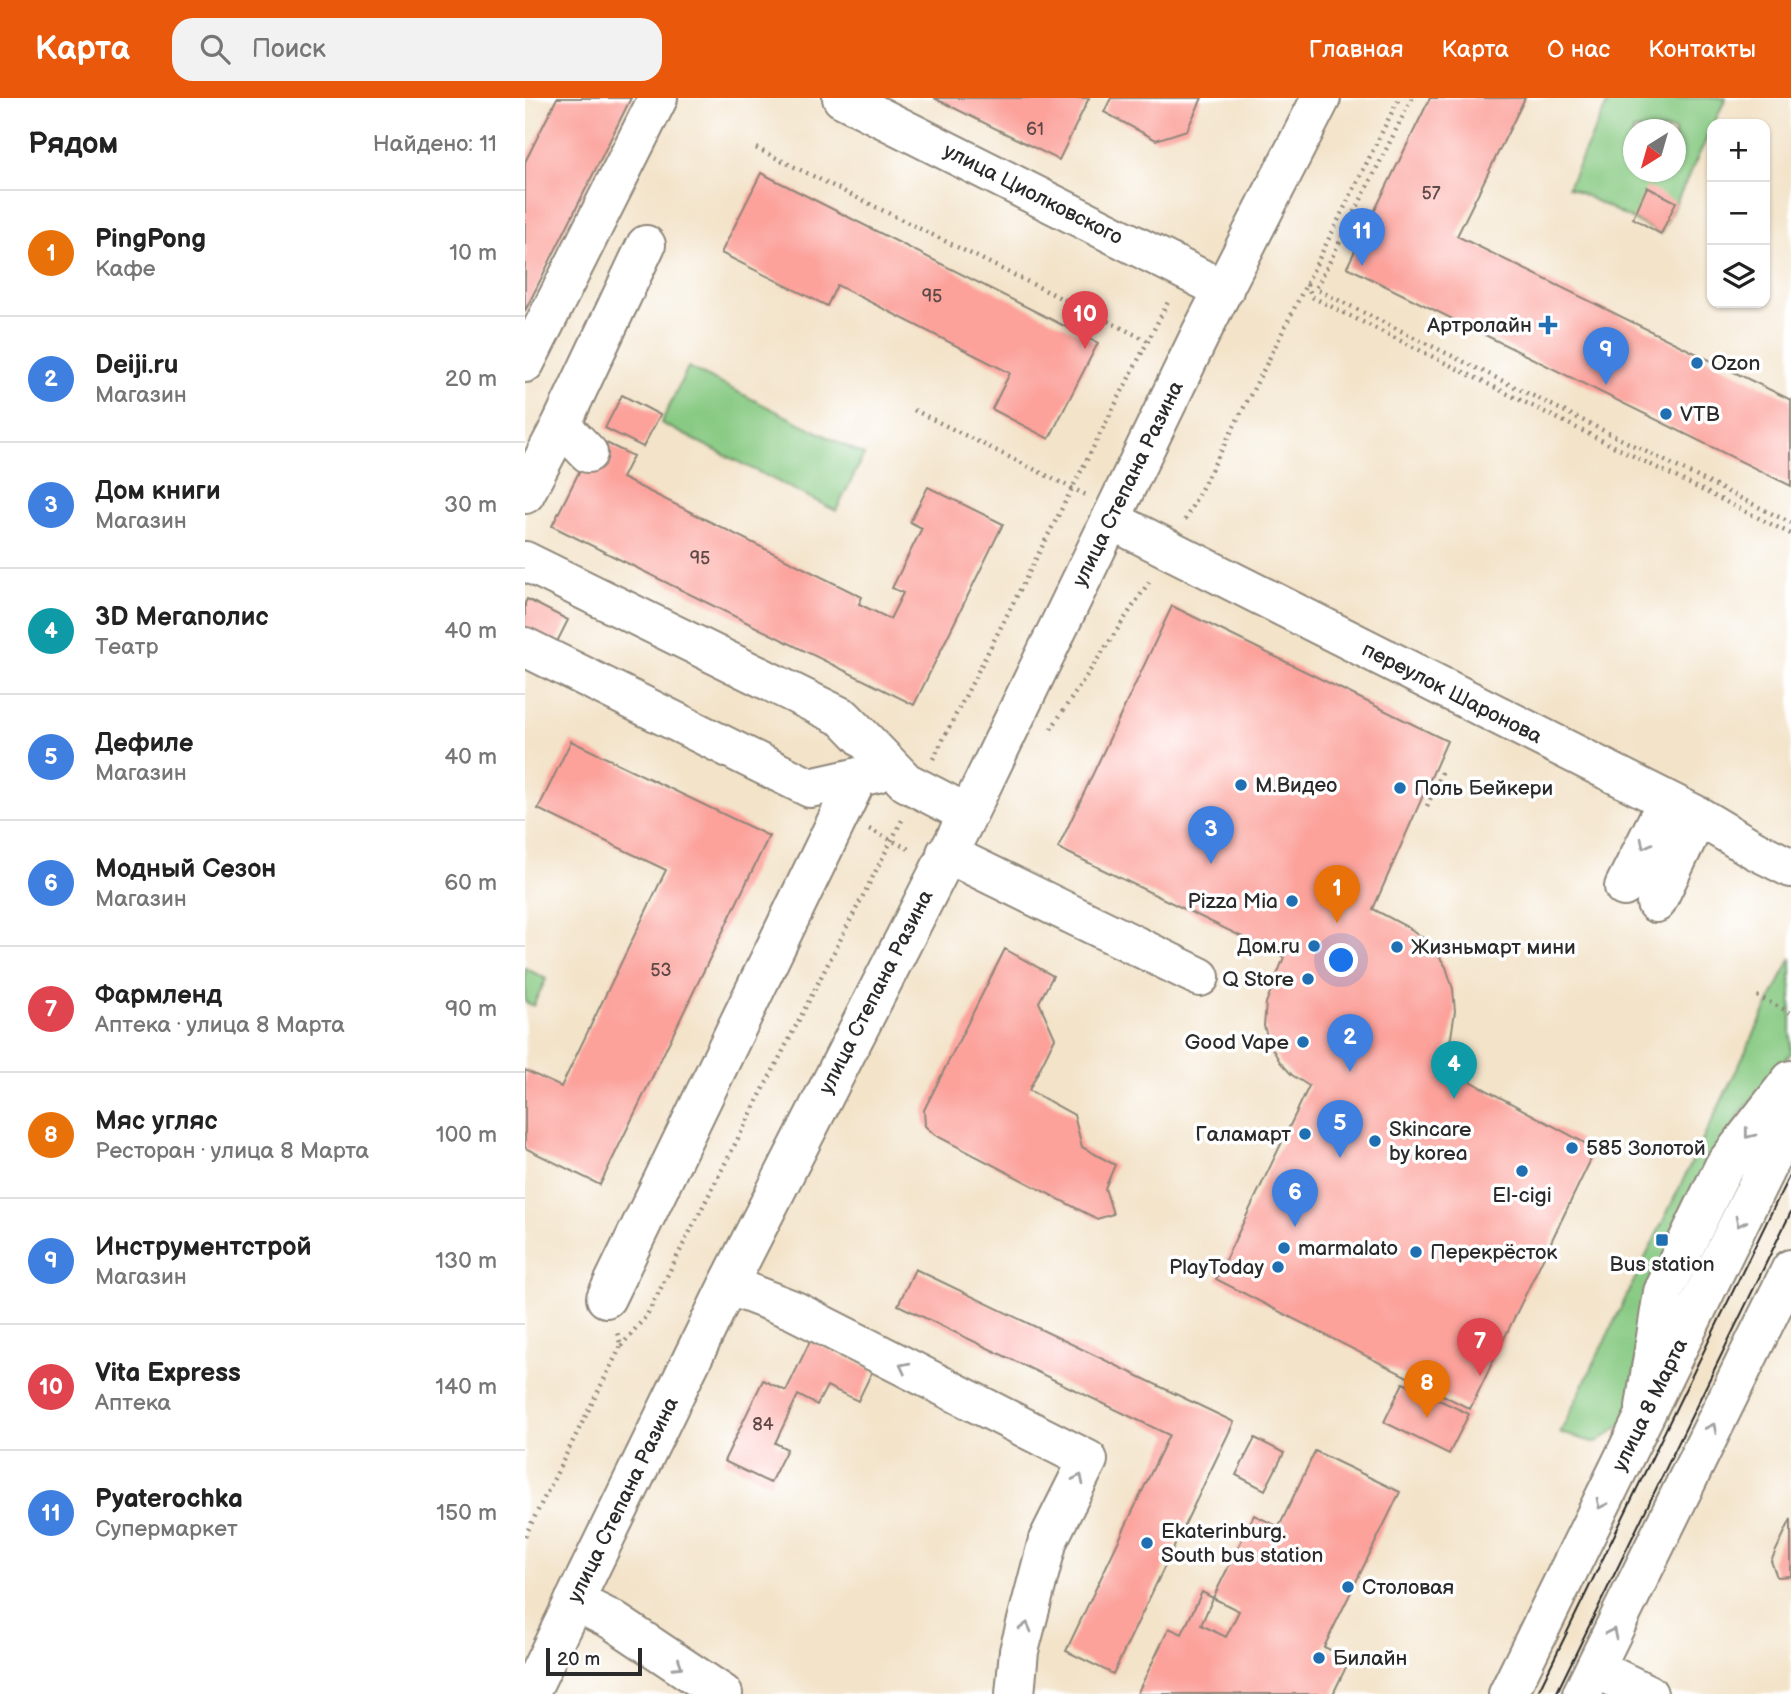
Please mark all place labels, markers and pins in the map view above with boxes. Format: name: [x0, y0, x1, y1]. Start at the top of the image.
pin: 11: [1339, 208, 1385, 266]
pin: 10: [1062, 291, 1108, 349]
place label: Артролайн: [1426, 313, 1532, 338]
marker: Артролайн: [1538, 315, 1558, 335]
pin: 9: [1583, 327, 1629, 385]
place label: Ozon: [1711, 351, 1760, 376]
marker: Ozon: [1689, 355, 1705, 371]
place label: VTB: [1680, 402, 1720, 427]
marker: VTB: [1658, 406, 1674, 422]
place label: М.Видео: [1255, 773, 1337, 798]
place label: Поль Бейкери: [1414, 776, 1553, 801]
marker: М.Видео: [1233, 777, 1249, 793]
marker: Поль Бейкери: [1392, 780, 1408, 796]
pin: 3: [1188, 806, 1234, 864]
pin: 1: [1314, 865, 1360, 923]
place label: Pizza Mia: [1188, 889, 1278, 914]
marker: Pizza Mia: [1284, 893, 1300, 909]
place label: Дом.ru: [1237, 934, 1300, 959]
place label: Жизньмарт мини: [1411, 935, 1576, 960]
marker: Дом.ru: [1306, 938, 1322, 954]
marker: Жизньмарт мини: [1389, 939, 1405, 955]
place label: Q Store: [1222, 967, 1294, 992]
marker: Q Store: [1300, 971, 1316, 987]
pin: 2: [1327, 1014, 1373, 1072]
place label: Good Vape: [1184, 1030, 1289, 1055]
marker: Good Vape: [1295, 1034, 1311, 1050]
pin: 4: [1431, 1041, 1477, 1099]
pin: 5: [1317, 1100, 1363, 1158]
place label: Skincare by korea: [1389, 1117, 1471, 1166]
place label: Галамарт: [1195, 1122, 1291, 1147]
marker: Галамарт: [1297, 1126, 1313, 1142]
marker: Skincare by korea: [1367, 1133, 1383, 1149]
place label: 585 Золотой: [1586, 1136, 1706, 1161]
marker: 585 Золотой: [1564, 1140, 1580, 1156]
marker: El-cigi: [1514, 1163, 1530, 1179]
pin: 6: [1272, 1169, 1318, 1227]
place label: El-cigi: [1492, 1183, 1552, 1208]
marker: Bus station: [1654, 1232, 1670, 1248]
place label: marmalato: [1298, 1236, 1398, 1261]
marker: marmalato: [1276, 1240, 1292, 1256]
place label: Перекрёсток: [1430, 1240, 1557, 1265]
marker: Перекрёсток: [1408, 1244, 1424, 1260]
place label: Bus station: [1609, 1252, 1715, 1277]
place label: PlayToday: [1169, 1255, 1264, 1280]
marker: PlayToday: [1270, 1259, 1286, 1275]
pin: 7: [1457, 1318, 1503, 1376]
pin: 8: [1404, 1360, 1450, 1418]
place label: Ekaterinburg. South bus station: [1161, 1519, 1323, 1568]
marker: Ekaterinburg. South bus station: [1139, 1535, 1155, 1551]
place label: Столовая: [1362, 1575, 1454, 1600]
marker: Столовая: [1340, 1579, 1356, 1595]
place label: Билайн: [1333, 1646, 1408, 1671]
marker: Билайн: [1311, 1650, 1327, 1666]

